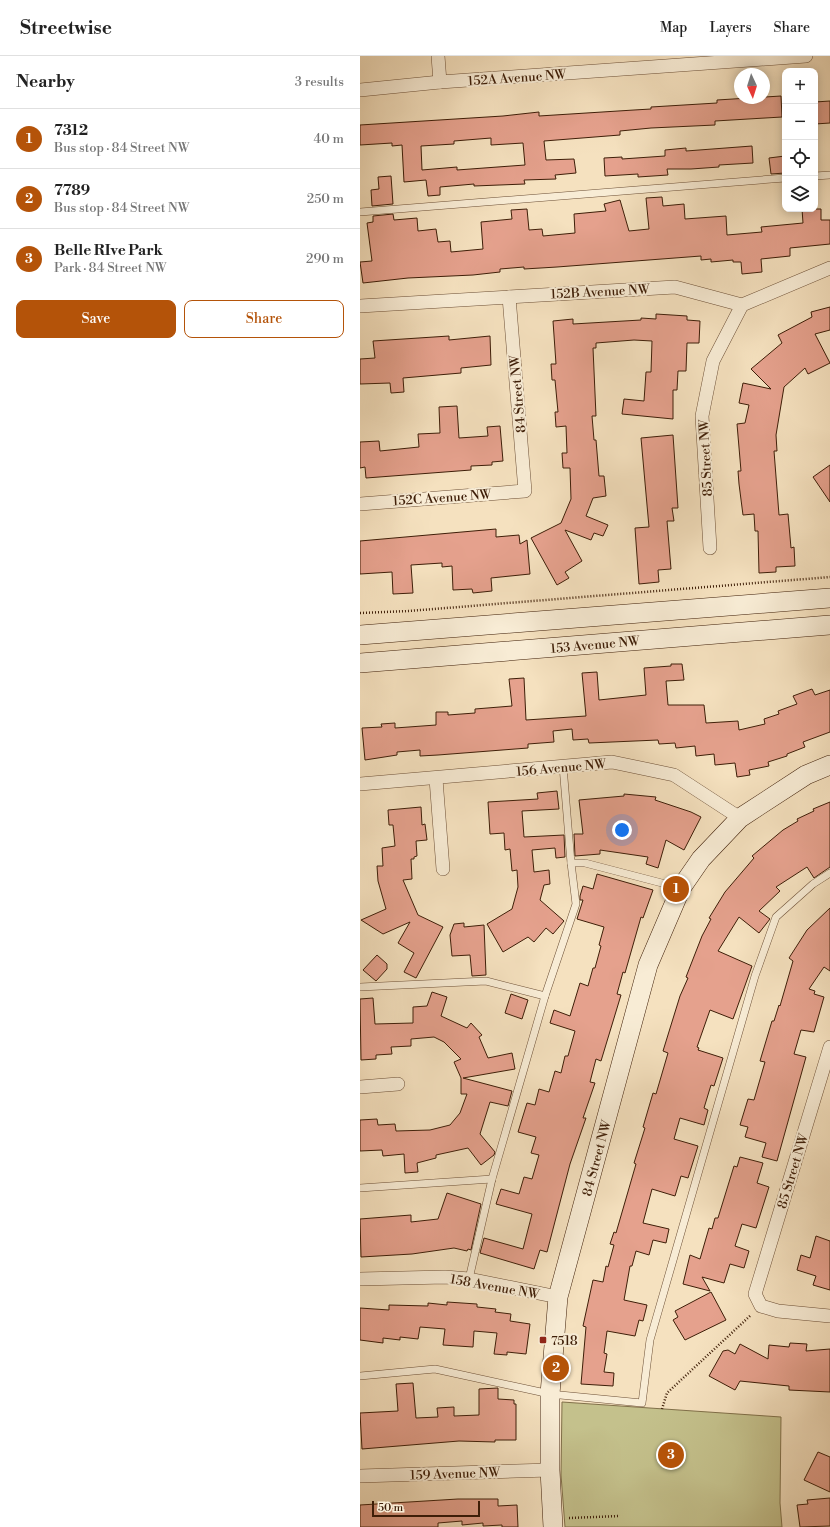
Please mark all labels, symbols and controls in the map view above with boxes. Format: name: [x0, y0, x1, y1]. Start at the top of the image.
text: Streetwise: [20, 16, 112, 40]
text: Map: [660, 19, 687, 37]
text: Layers: [709, 19, 752, 37]
text: Share: [774, 19, 810, 37]
street label: 152A Avenue NW: [467, 66, 568, 89]
north arrow: [734, 68, 770, 104]
map controls: [782, 68, 818, 212]
button: +: [782, 68, 818, 104]
text: Nearby: [16, 71, 75, 93]
text: 3 results: [295, 74, 344, 90]
button: −: [782, 104, 818, 140]
text: 7312: [54, 121, 88, 140]
text: 1: [26, 131, 32, 147]
text: 40 m: [314, 131, 344, 147]
text: Bus stop · 84 Street NW: [54, 140, 190, 156]
button: locate: [782, 140, 818, 176]
button: layers: [782, 176, 818, 212]
text: 7789: [54, 181, 90, 200]
text: 2: [25, 191, 33, 207]
text: 250 m: [307, 191, 344, 207]
text: Bus stop · 84 Street NW: [54, 200, 190, 216]
text: Belle RIve Park: [54, 241, 163, 260]
text: 3: [25, 251, 33, 267]
text: 290 m: [306, 251, 344, 267]
text: Park · 84 Street NW: [54, 260, 167, 276]
street label: 152B Avenue NW: [550, 281, 651, 303]
button: Save: [16, 300, 176, 338]
button: Share: [184, 300, 344, 338]
street label: 84 Street NW: [507, 353, 529, 433]
street label: 85 Street NW: [696, 418, 716, 497]
street label: 152C Avenue NW: [392, 486, 493, 509]
street label: 153 Avenue NW: [550, 633, 642, 657]
street label: 156 Avenue NW: [515, 756, 608, 780]
your location: [612, 820, 632, 840]
pin: 1: [663, 874, 689, 904]
street label: 84 Street NW: [579, 1117, 615, 1198]
street label: 85 Street NW: [774, 1131, 812, 1211]
street label: 158 Avenue NW: [449, 1271, 542, 1303]
place label: 7518: [551, 1333, 578, 1349]
marker: 7518: [538, 1335, 548, 1345]
pin: 2: [543, 1353, 569, 1383]
pin: 3: [658, 1440, 684, 1470]
street label: 159 Avenue NW: [410, 1464, 502, 1484]
scale bar: [372, 1499, 480, 1518]
text: 50 m: [378, 1501, 403, 1515]

